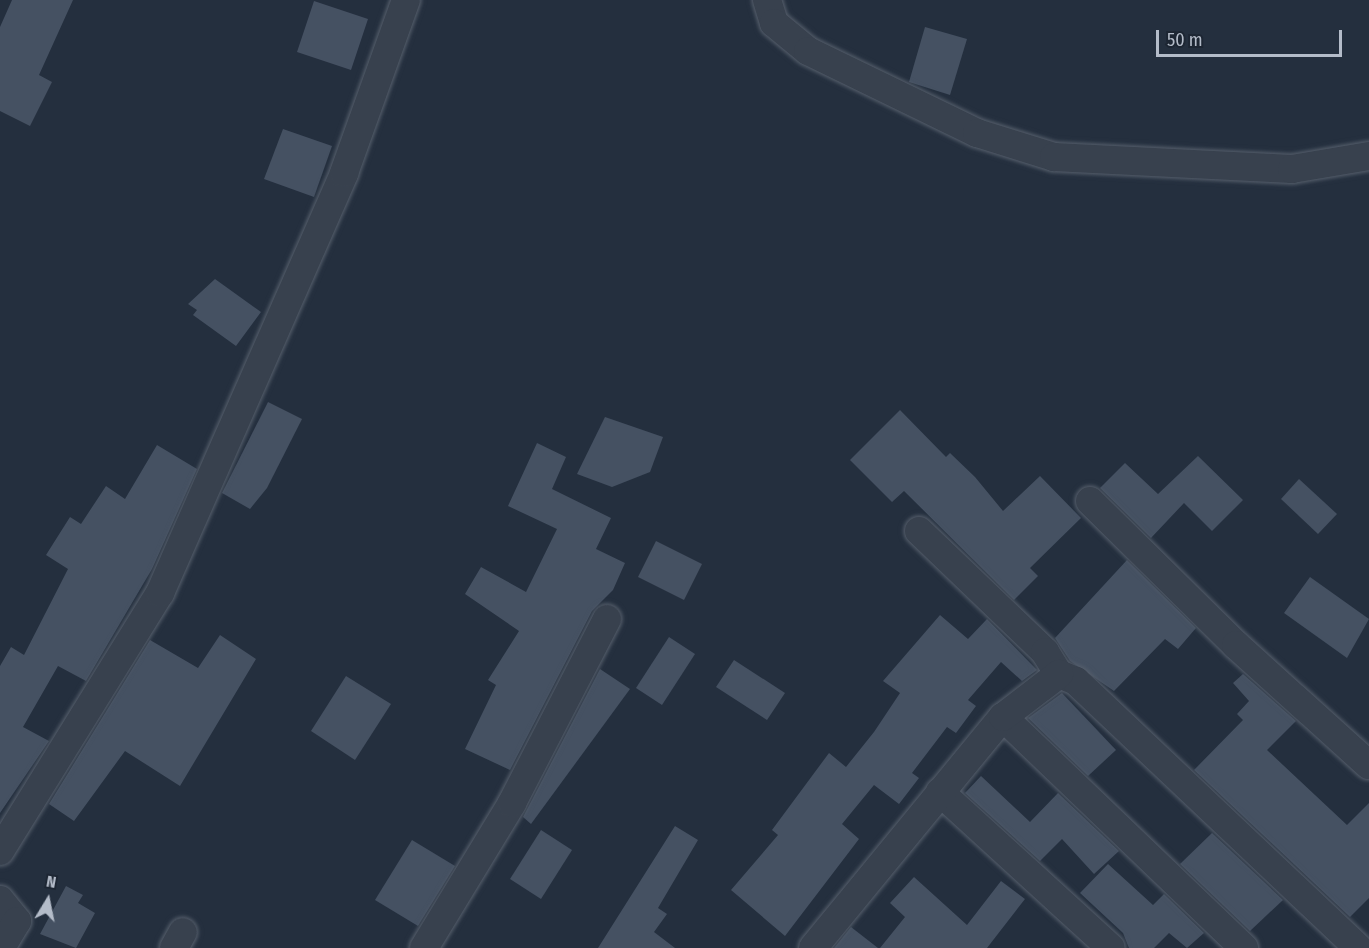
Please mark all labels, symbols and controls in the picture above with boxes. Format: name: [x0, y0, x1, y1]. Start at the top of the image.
scale bar: [1159, 18, 1345, 56]
text: 50 m: [1167, 29, 1203, 51]
north arrow: [18, 870, 78, 930]
text: N: [45, 872, 58, 892]

